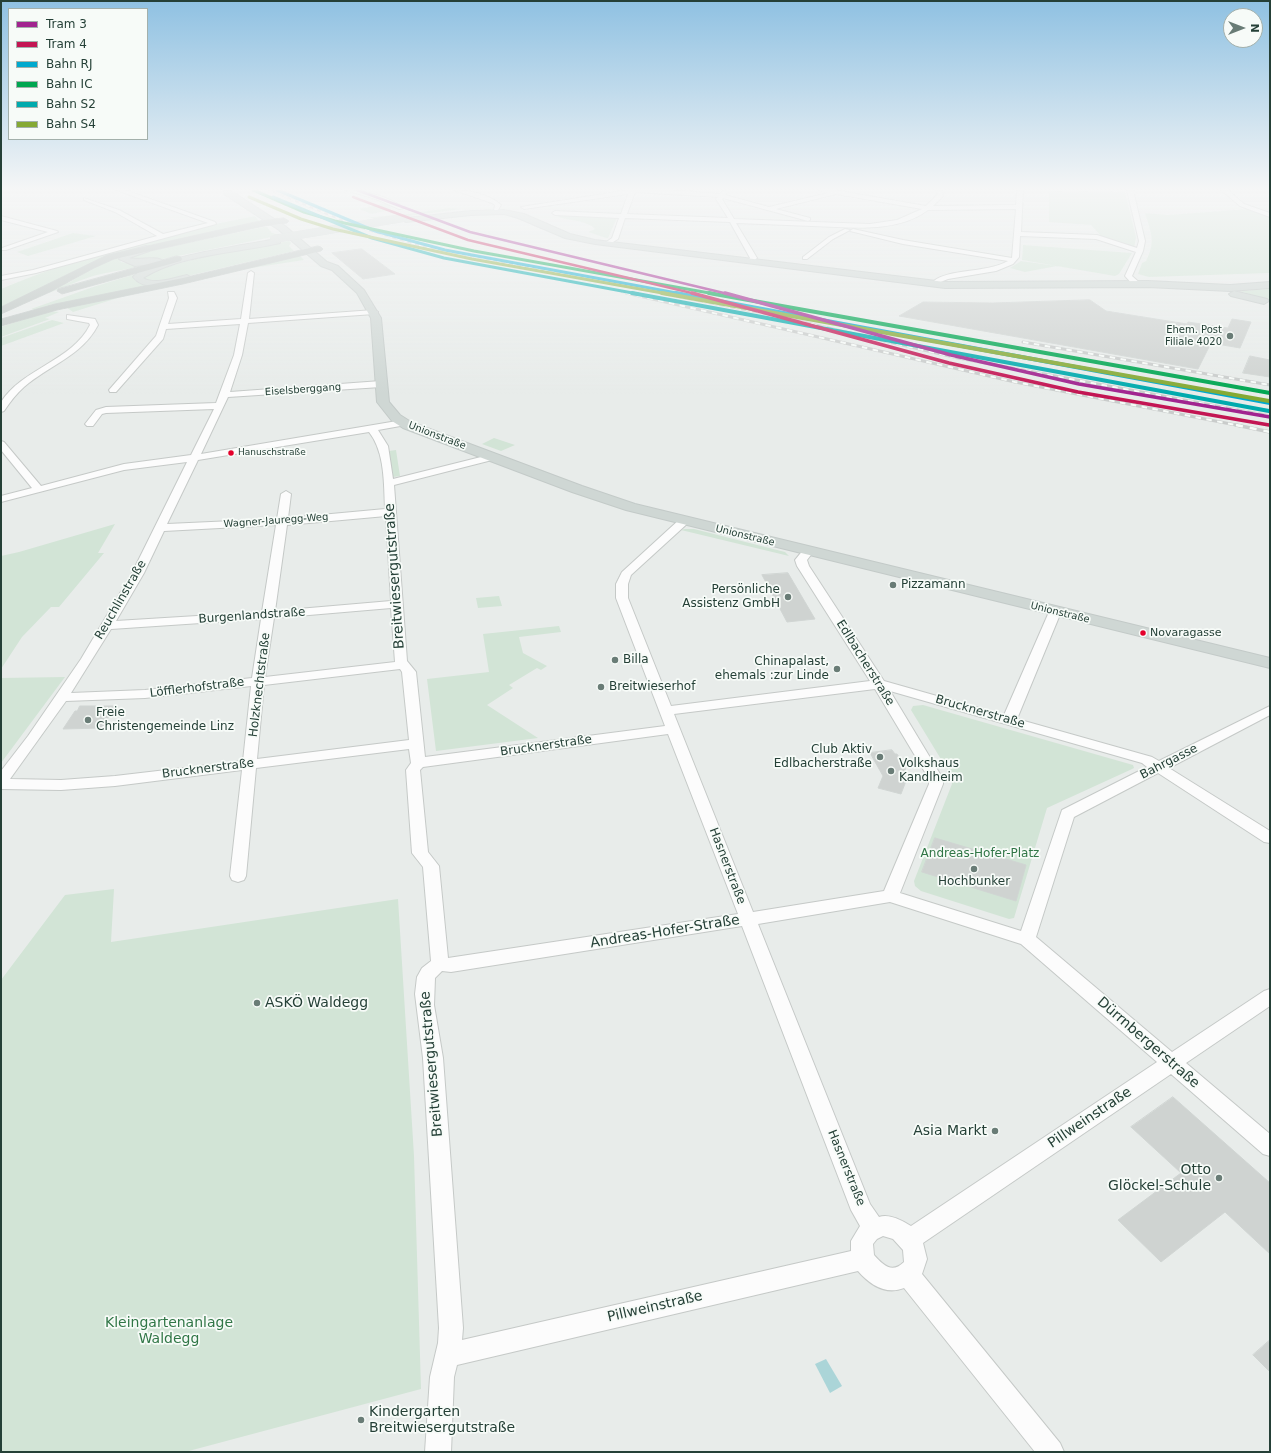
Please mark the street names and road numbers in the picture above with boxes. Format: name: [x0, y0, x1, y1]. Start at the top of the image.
street label: Eiselsberggang: [264, 381, 342, 399]
street label: Unionstraße: [407, 420, 467, 452]
street label: Breitwiesergutstraße: [382, 502, 408, 650]
street label: Wagner-Jauregg-Weg: [223, 511, 329, 531]
street label: Unionstraße: [714, 523, 776, 549]
street label: Reuchlinstraße: [92, 558, 150, 642]
street label: Unionstraße: [1029, 600, 1091, 626]
street label: Burgenlandstraße: [198, 605, 306, 627]
street label: Edlbacherstraße: [833, 618, 897, 708]
street label: Holzknechtstraße: [246, 632, 274, 738]
street label: Löfflerhofstraße: [149, 675, 245, 701]
street label: Brucknerstraße: [934, 692, 1026, 732]
street label: Brucknerstraße: [499, 732, 593, 760]
street label: Bahrgasse: [1138, 741, 1200, 783]
street label: Brucknerstraße: [161, 756, 255, 782]
street label: Hasnerstraße: [706, 826, 748, 906]
street label: Andreas-Hofer-Straße: [589, 912, 741, 952]
street label: Breitwiesergutstraße: [417, 990, 447, 1138]
street label: Dürrnbergerstraße: [1093, 994, 1203, 1092]
street label: Pillweinstraße: [1045, 1084, 1135, 1152]
street label: Hasnerstraße: [824, 1128, 868, 1208]
street label: Pillweinstraße: [606, 1288, 704, 1326]

